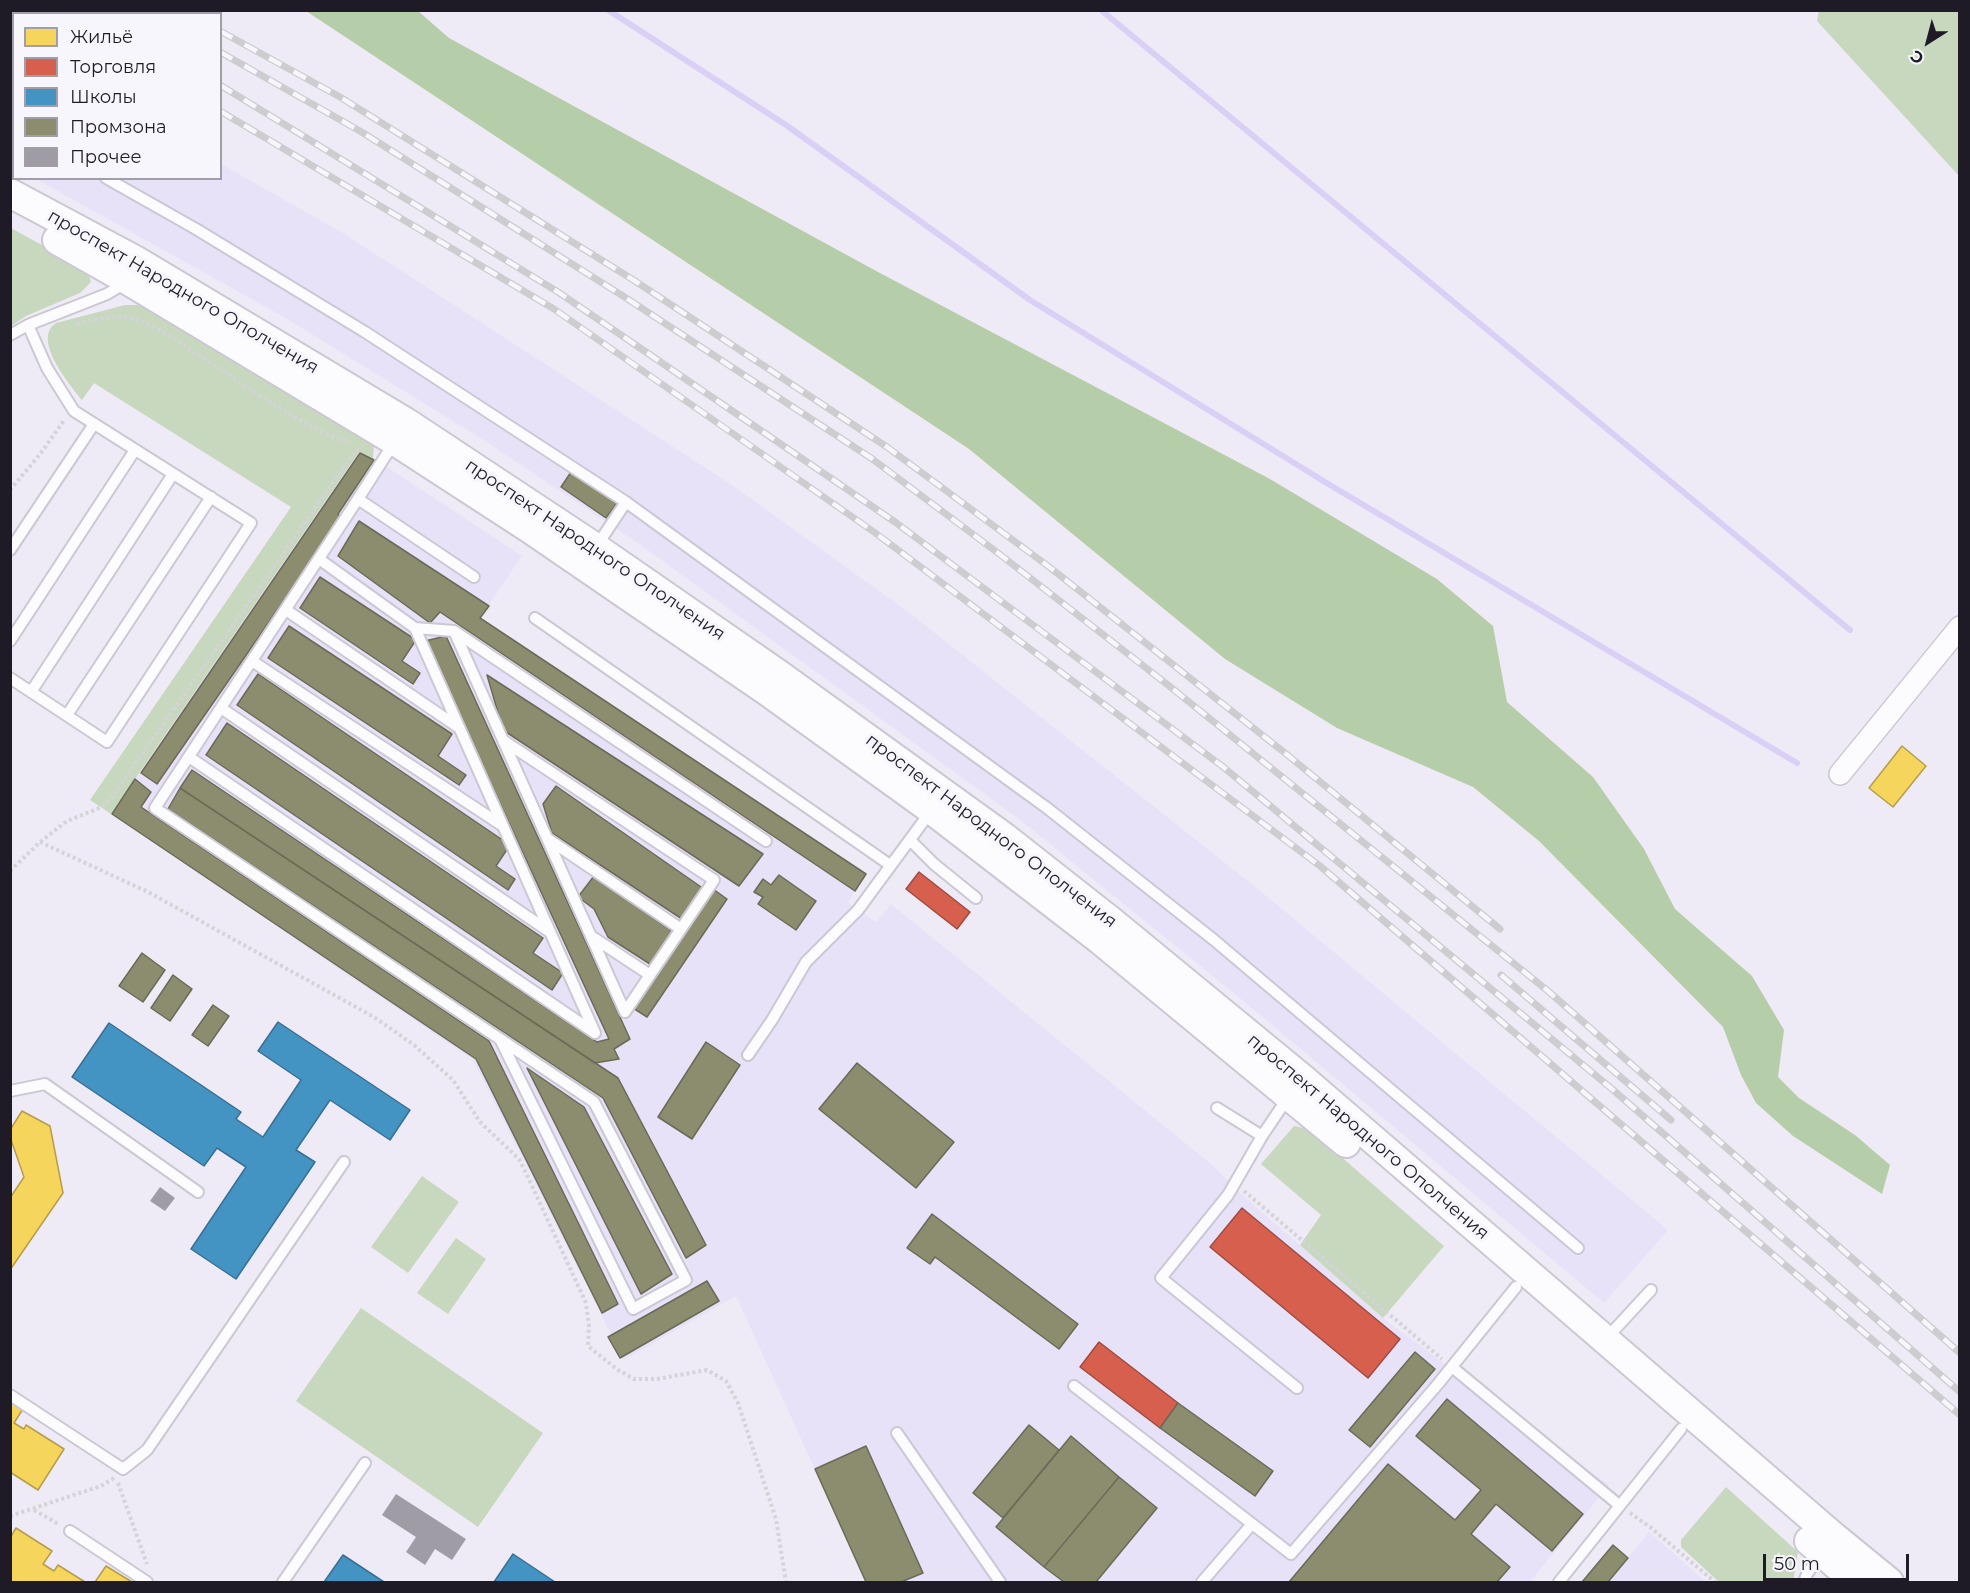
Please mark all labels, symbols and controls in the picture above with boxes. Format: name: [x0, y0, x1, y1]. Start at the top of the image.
legend: [12, 12, 222, 180]
north arrow: [1898, 12, 1958, 72]
text: Жильё: [70, 26, 133, 48]
text: С: [1907, 46, 1927, 68]
text: Торговля: [70, 56, 156, 78]
text: Школы: [70, 86, 137, 108]
text: Промзона: [70, 116, 167, 138]
text: Прочее: [70, 146, 142, 168]
street label: проспект Народного Ополчения: [44, 205, 322, 379]
street label: проспект Народного Ополчения: [461, 455, 729, 645]
street label: проспект Народного Ополчения: [861, 729, 1121, 933]
street label: проспект Народного Ополчения: [1243, 1029, 1493, 1245]
scale bar: [1766, 1542, 1912, 1580]
text: 50 m: [1774, 1553, 1820, 1575]

